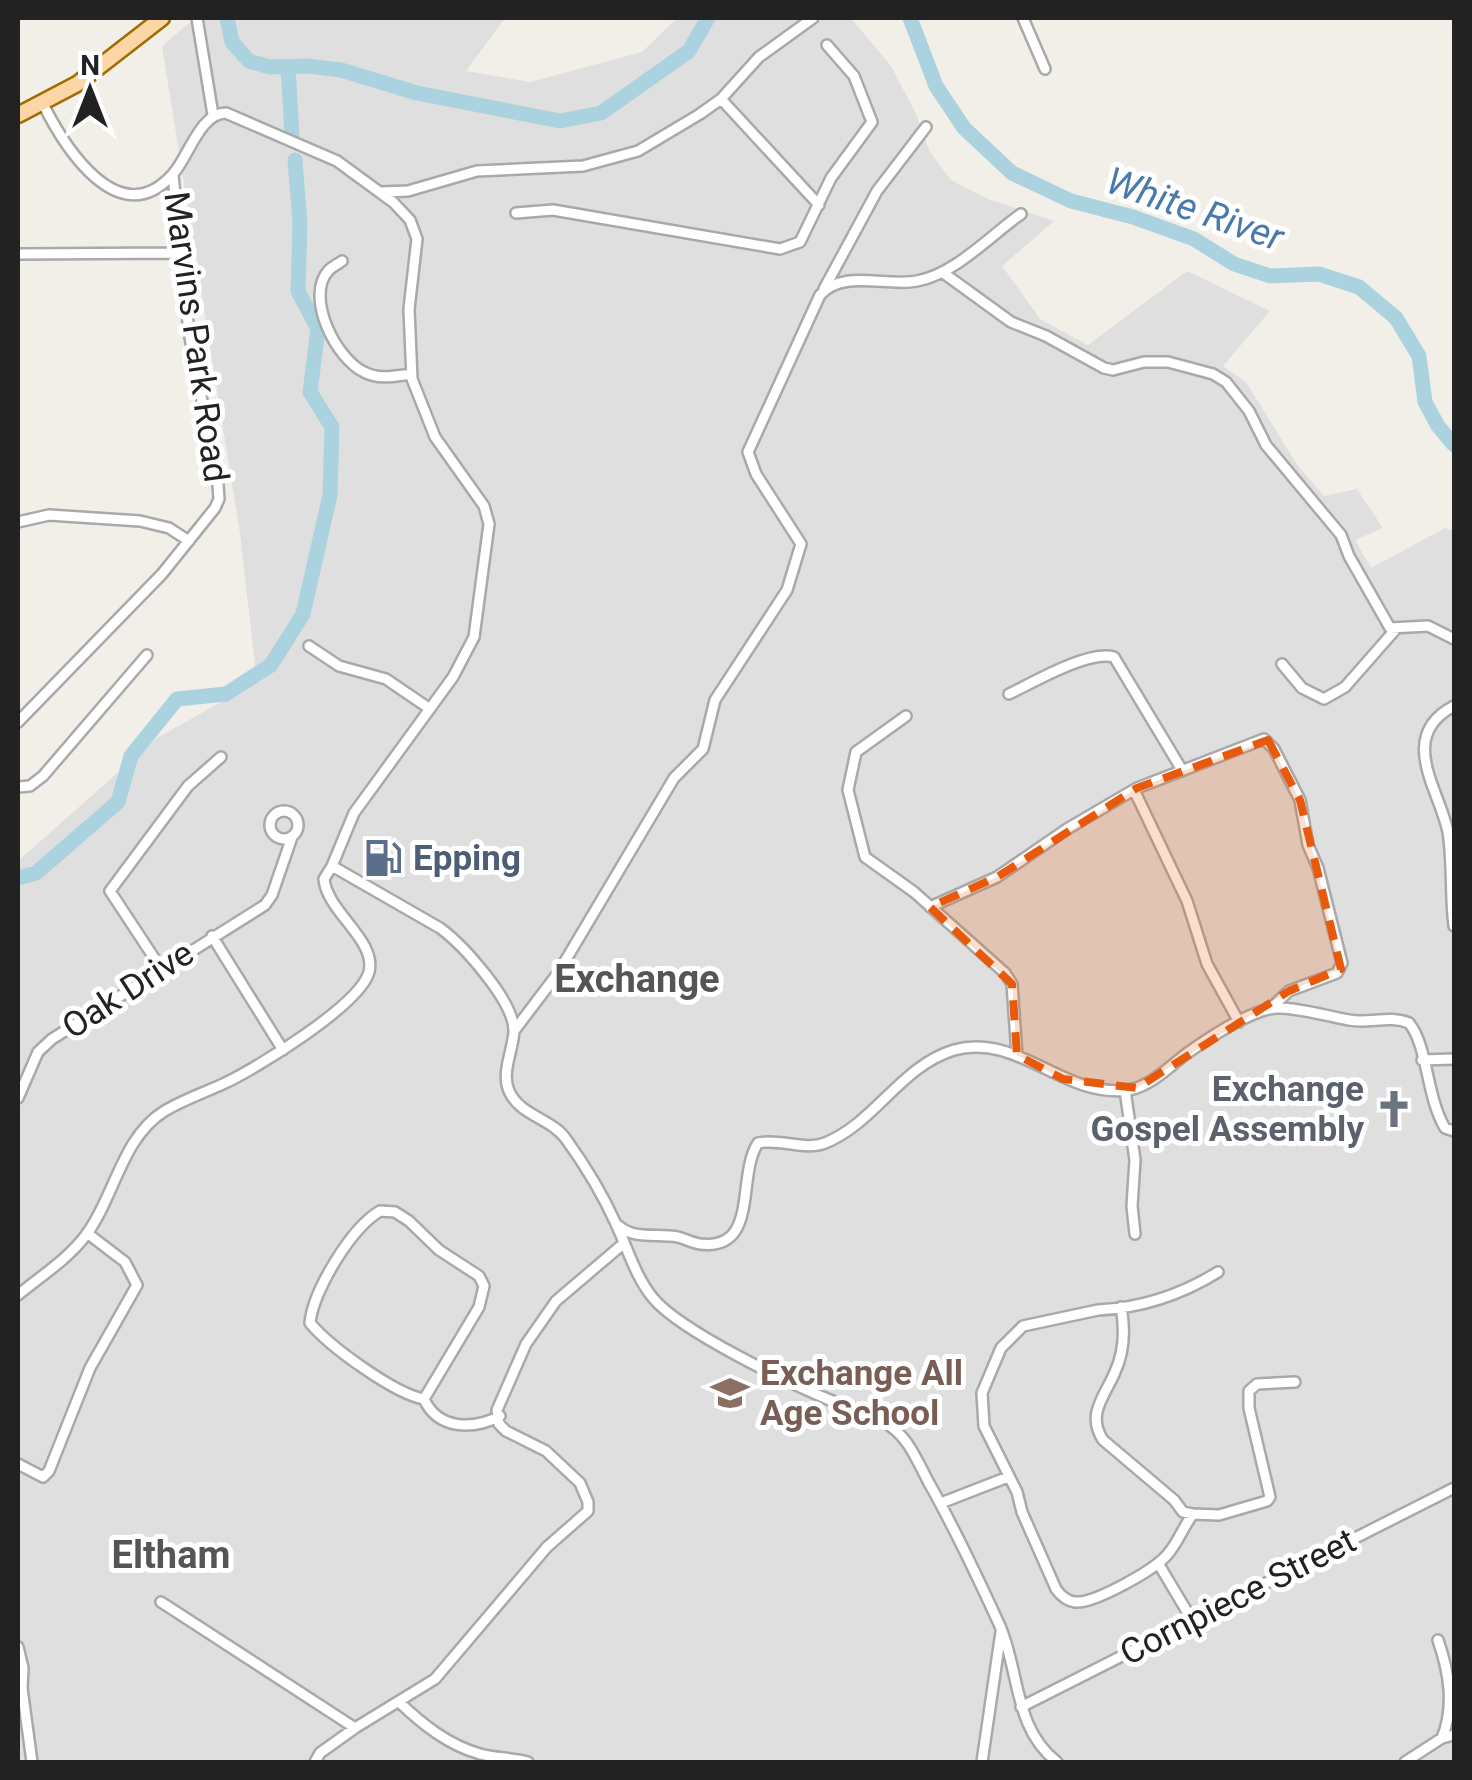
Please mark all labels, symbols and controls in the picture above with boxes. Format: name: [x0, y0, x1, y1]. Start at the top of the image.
north arrow: [40, 40, 140, 140]
text: N: [80, 49, 100, 82]
water label: White River: [1101, 158, 1291, 260]
street label: Marvins Park Road: [155, 189, 237, 485]
fuel station icon: Epping: [362, 837, 404, 879]
place label: Epping: [413, 838, 521, 879]
street label: Oak Drive: [55, 932, 201, 1048]
district label: Exchange: [554, 957, 720, 1001]
place label: Exchange Gospel Assembly: [1091, 1069, 1364, 1150]
church icon: Exchange Gospel Assembly: [1373, 1088, 1415, 1130]
place label: Exchange All Age School: [760, 1353, 963, 1434]
school or university icon: Exchange All Age School: [709, 1372, 751, 1414]
street label: Cornpiece Street: [1114, 1520, 1362, 1674]
district label: Eltham: [112, 1533, 230, 1577]

